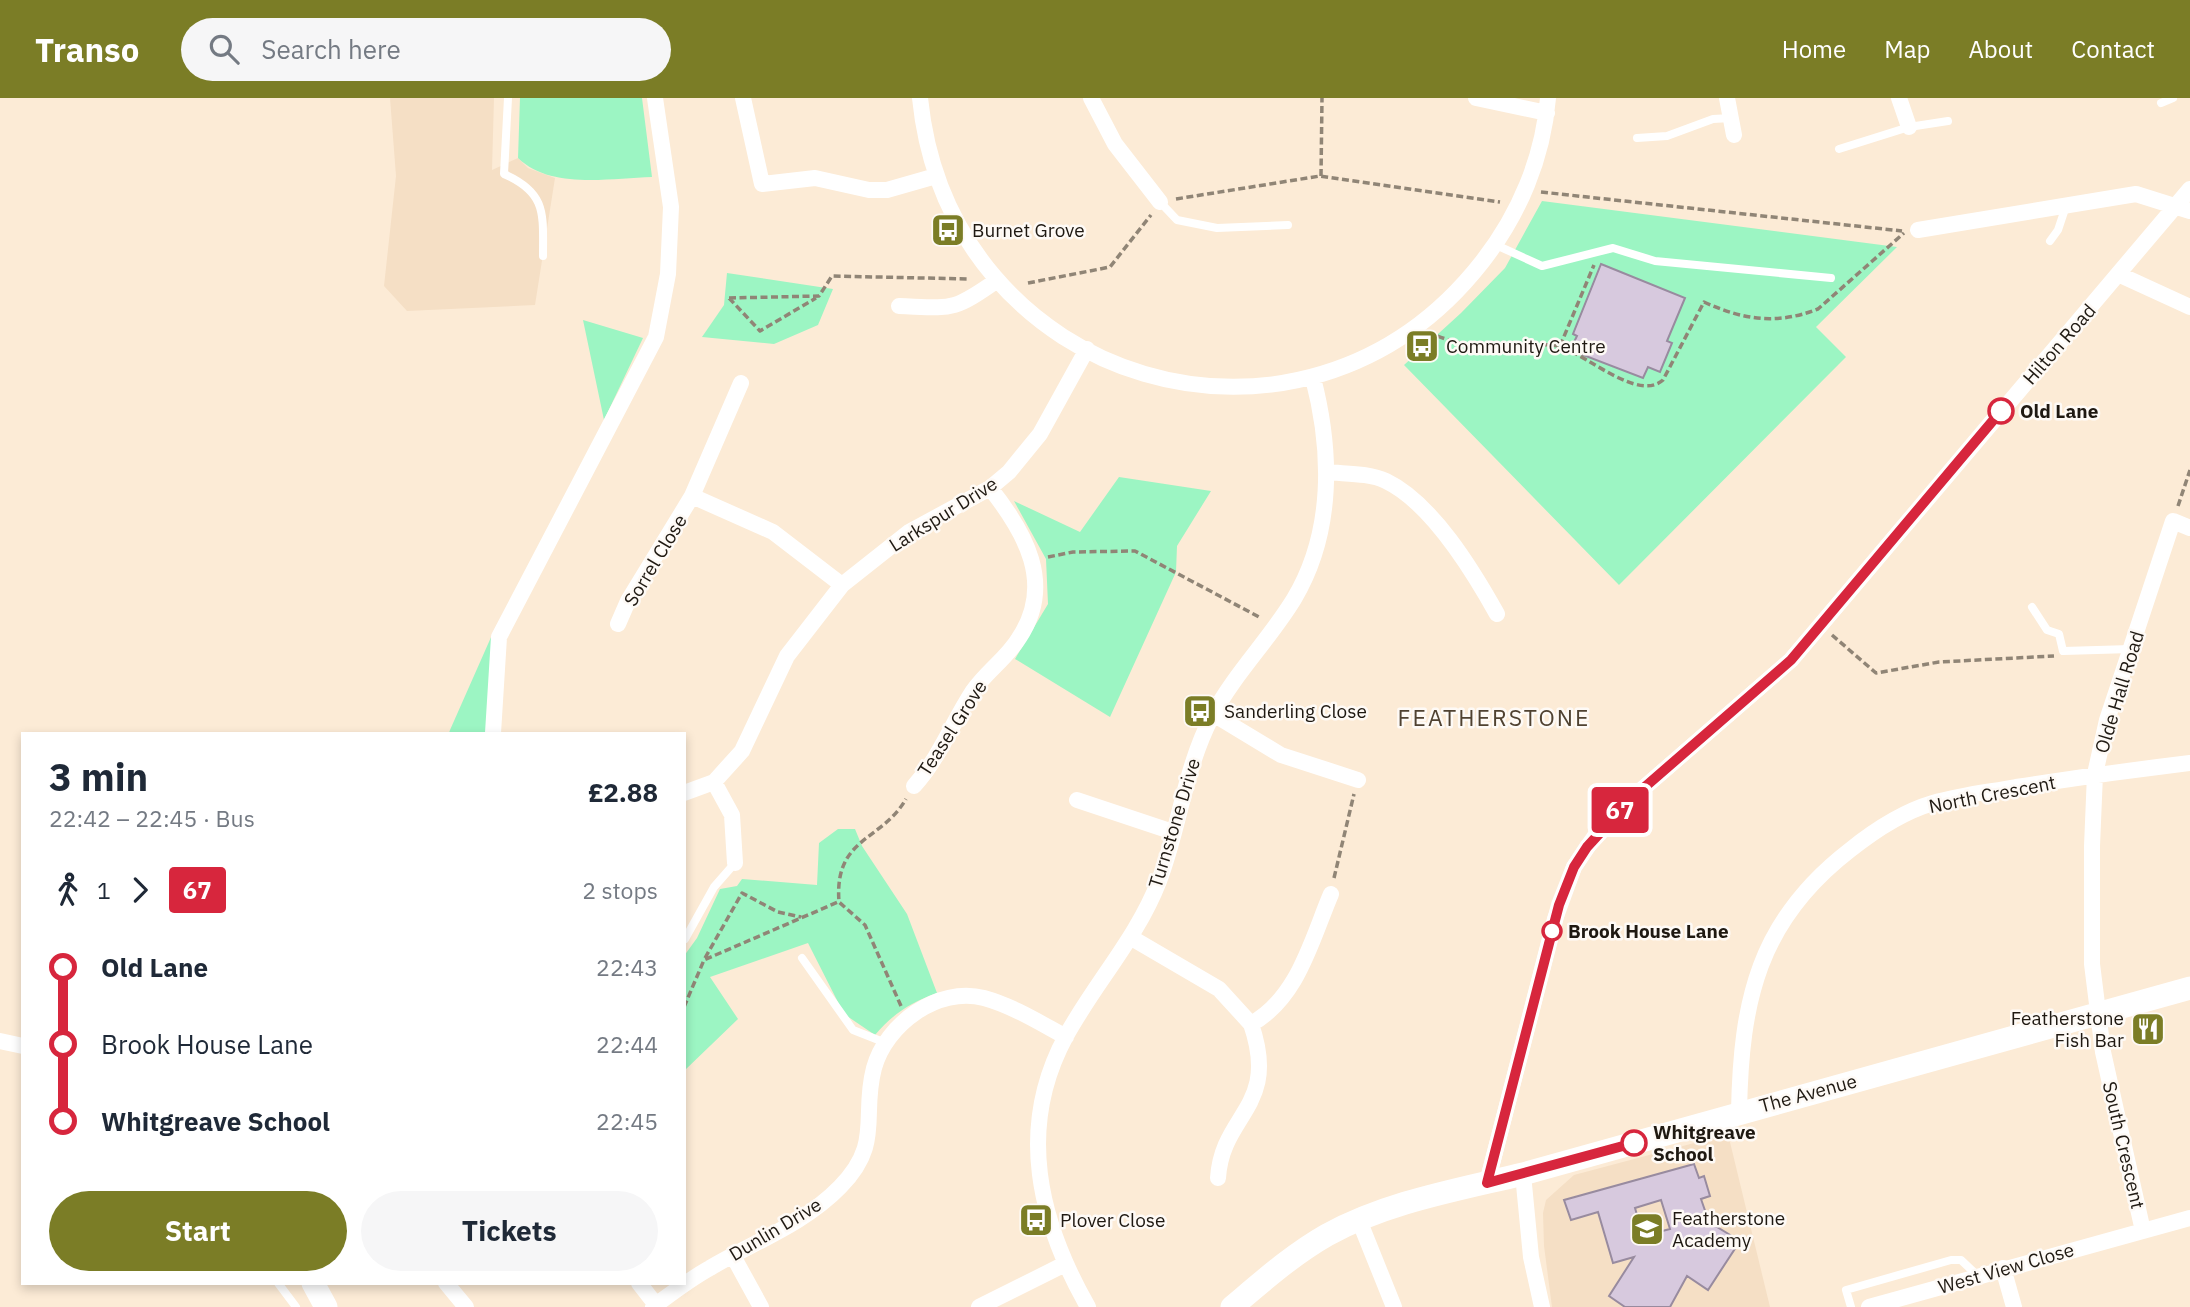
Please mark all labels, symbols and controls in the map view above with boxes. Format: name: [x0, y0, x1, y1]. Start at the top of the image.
search box: [181, 18, 671, 81]
text: Transo: [35, 28, 139, 71]
icon: search: [205, 30, 243, 68]
text: Search here: [261, 32, 401, 66]
text: Home: [1782, 33, 1846, 65]
text: Map: [1884, 33, 1930, 65]
text: About: [1968, 33, 2033, 65]
text: Contact: [2071, 33, 2155, 65]
bus stop icon: Burnet Grove: [929, 211, 967, 249]
place label: Burnet Grove: [972, 218, 1085, 242]
street label: Hilton Road: [2017, 299, 2101, 389]
bus stop icon: Community Centre: [1403, 327, 1441, 365]
place label: Community Centre: [1446, 334, 1606, 358]
marker: Old Lane: [1988, 398, 2014, 424]
place label: Old Lane: [2020, 399, 2098, 423]
street label: Larkspur Drive: [884, 471, 1002, 557]
street label: Sorrel Close: [618, 510, 692, 610]
street label: Olde Hall Road: [2089, 628, 2149, 756]
street label: Teasel Grove: [912, 675, 992, 781]
bus stop icon: Sanderling Close: [1181, 692, 1219, 730]
place label: Sanderling Close: [1224, 699, 1367, 723]
district label: FEATHERSTONE: [1398, 702, 1590, 732]
text: 3 min: [49, 752, 148, 801]
street label: Turnstone Drive: [1143, 755, 1205, 891]
street label: North Crescent: [1927, 770, 2057, 818]
text: £2.88: [588, 775, 658, 809]
line badge: 67: [1588, 787, 1652, 833]
text: 67: [1606, 794, 1634, 826]
text: 22:42 – 22:45 · Bus: [49, 803, 255, 833]
icon: walk: [49, 871, 87, 909]
icon: forward: [121, 871, 159, 909]
text: 67: [183, 874, 212, 906]
text: 1: [97, 875, 111, 905]
text: 2 stops: [582, 875, 658, 905]
place label: Brook House Lane: [1568, 919, 1729, 943]
marker: Brook House Lane: [1542, 921, 1562, 941]
text: Old Lane: [101, 950, 208, 984]
text: 22:43: [596, 952, 658, 982]
place label: Featherstone Fish Bar: [2011, 1006, 2124, 1052]
restaurant icon: Featherstone Fish Bar: [2129, 1010, 2167, 1048]
text: Brook House Lane: [101, 1027, 313, 1061]
text: 22:44: [596, 1029, 658, 1059]
street label: The Avenue: [1757, 1068, 1859, 1118]
street label: South Crescent: [2098, 1079, 2150, 1211]
text: Whitgreave School: [101, 1104, 330, 1138]
text: 22:45: [596, 1106, 658, 1136]
place label: Whitgreave School: [1653, 1120, 1756, 1166]
marker: Whitgreave School: [1621, 1130, 1647, 1156]
button: Start: [49, 1191, 347, 1271]
button: Tickets: [361, 1191, 658, 1271]
street label: Dunlin Drive: [724, 1192, 826, 1266]
bus stop icon: Plover Close: [1017, 1201, 1055, 1239]
place label: Featherstone Academy: [1672, 1206, 1785, 1252]
place label: Plover Close: [1060, 1208, 1166, 1232]
school or university icon: Featherstone Academy: [1628, 1210, 1666, 1248]
street label: West View Close: [1935, 1237, 2077, 1299]

